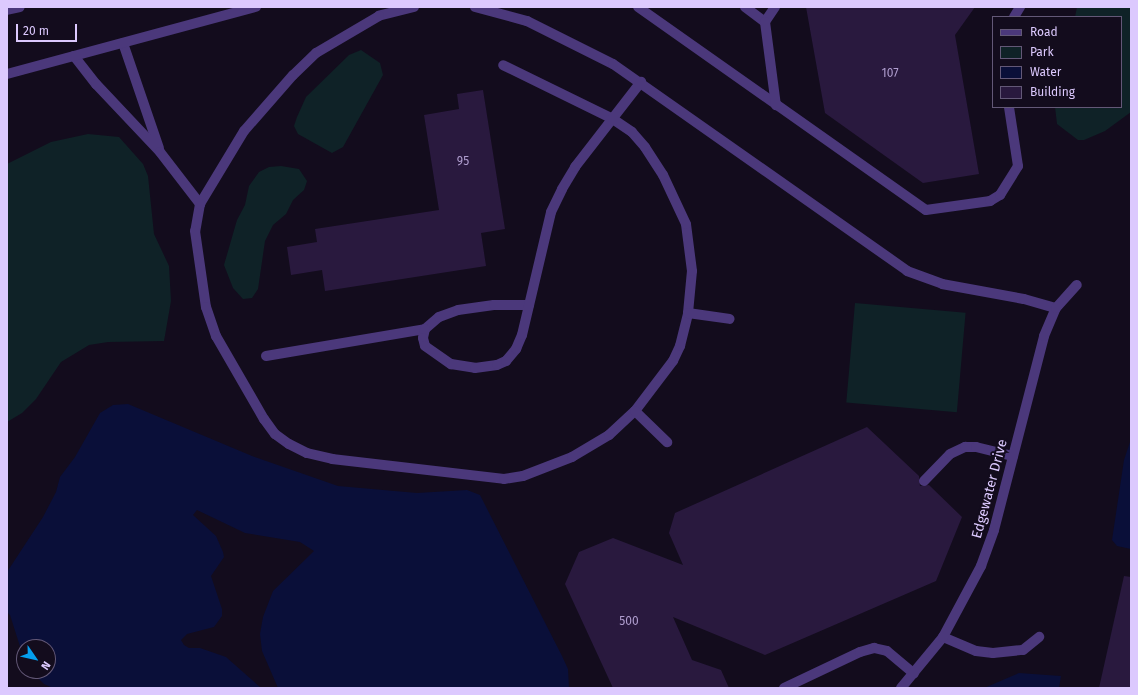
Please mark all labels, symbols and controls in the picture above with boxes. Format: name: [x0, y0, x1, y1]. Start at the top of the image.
scale bar: [18, 16, 79, 42]
legend: [992, 16, 1122, 108]
text: 20 m: [23, 24, 49, 38]
text: Road: [1030, 25, 1058, 39]
text: Park: [1030, 45, 1054, 59]
text: Water: [1030, 65, 1061, 79]
house number: 107: [882, 67, 898, 81]
text: Building: [1030, 85, 1075, 99]
house number: 95: [457, 155, 469, 169]
street label: Edgewater Drive: [969, 437, 1011, 541]
house number: 500: [619, 615, 639, 629]
north arrow: [16, 639, 56, 679]
text: N: [38, 659, 53, 672]

